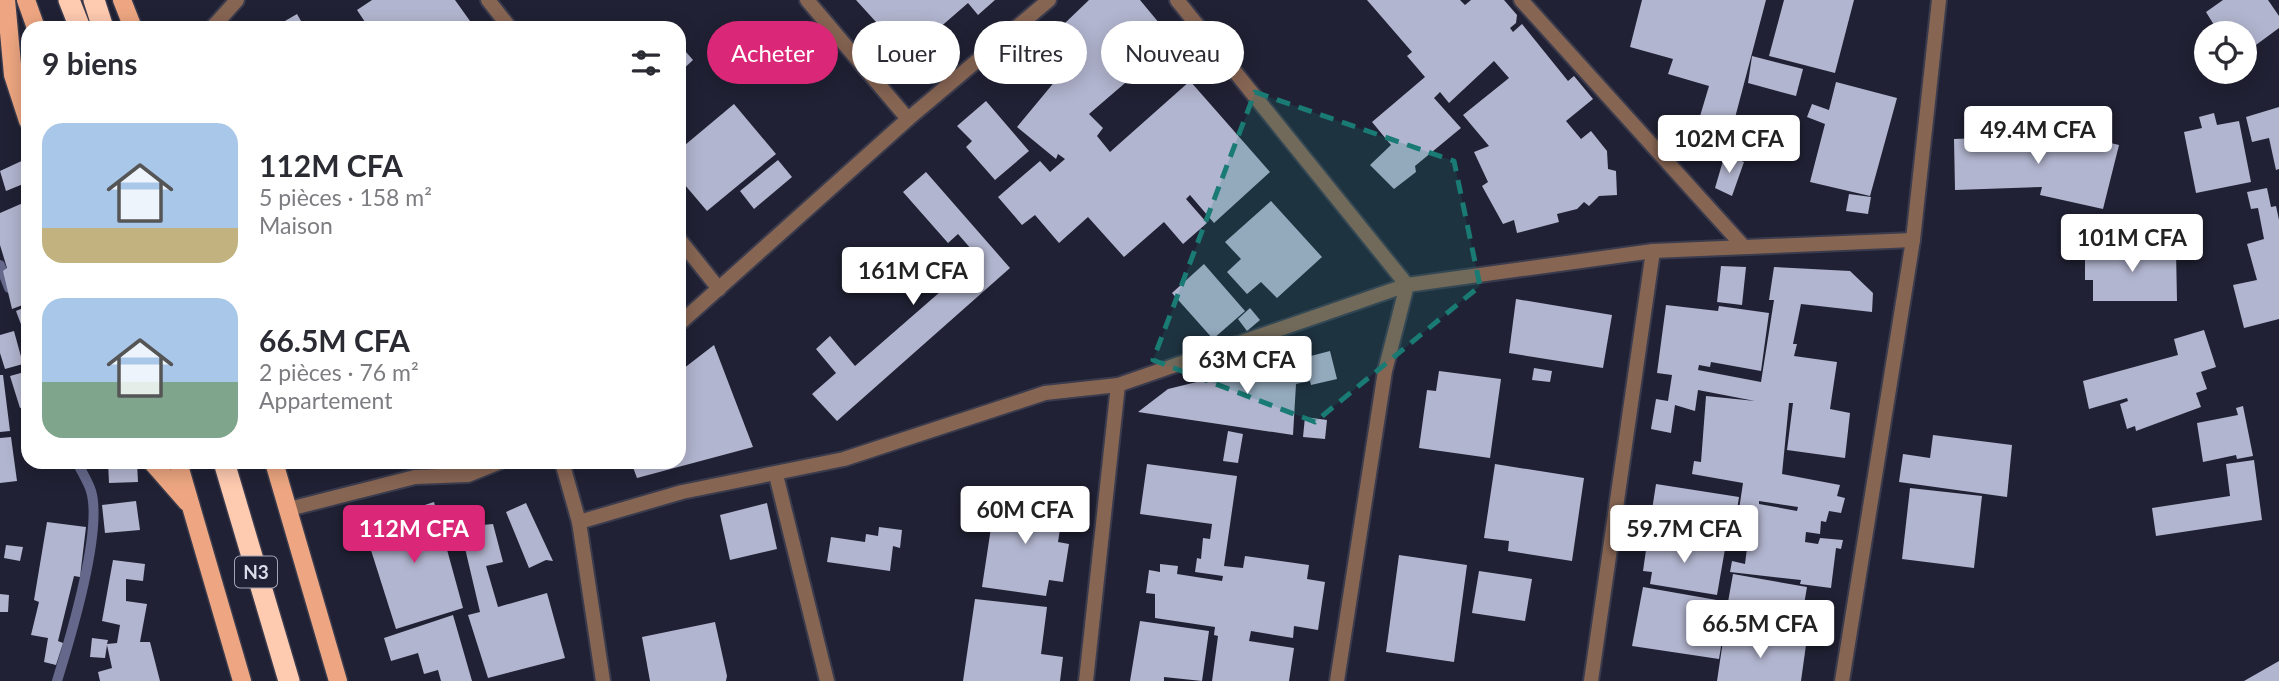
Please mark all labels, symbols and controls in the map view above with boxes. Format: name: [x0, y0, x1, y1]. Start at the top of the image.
chip: Acheter: [707, 21, 838, 84]
chip: Louer: [852, 21, 960, 84]
chip: Filtres: [974, 21, 1087, 84]
chip: Nouveau: [1101, 21, 1244, 84]
map controls: [2194, 21, 2257, 84]
button: locate: [2194, 21, 2257, 84]
icon: filters: [627, 44, 665, 82]
text: 9 biens: [42, 45, 137, 81]
pin: 49.4M CFA: [1958, 106, 2118, 166]
text: 49.4M CFA: [1980, 115, 2096, 143]
pin: 102M CFA: [1657, 116, 1801, 175]
text: 102M CFA: [1674, 124, 1784, 152]
text: 112M CFA: [259, 147, 403, 183]
icon: home: [98, 151, 182, 235]
text: 5 pièces · 158 m²: [259, 183, 432, 211]
text: Maison: [259, 211, 333, 239]
pin: 101M CFA: [2060, 215, 2204, 274]
text: 101M CFA: [2077, 223, 2187, 251]
pin: 161M CFA: [841, 247, 985, 307]
text: 161M CFA: [858, 256, 968, 284]
text: 66.5M CFA: [259, 322, 410, 358]
icon: home: [98, 326, 182, 410]
pin: 63M CFA: [1182, 336, 1312, 396]
text: 63M CFA: [1199, 345, 1295, 373]
text: 2 pièces · 76 m²: [259, 358, 419, 386]
text: Appartement: [259, 386, 392, 414]
pin: 60M CFA: [960, 486, 1090, 546]
text: 60M CFA: [977, 495, 1073, 523]
pin: 112M CFA: [342, 505, 486, 565]
pin: 59.7M CFA: [1604, 505, 1764, 565]
text: 112M CFA: [359, 514, 469, 542]
text: 59.7M CFA: [1626, 514, 1742, 542]
road number: N3: [235, 556, 277, 587]
pin: 66.5M CFA: [1680, 600, 1840, 660]
text: 66.5M CFA: [1702, 609, 1818, 637]

